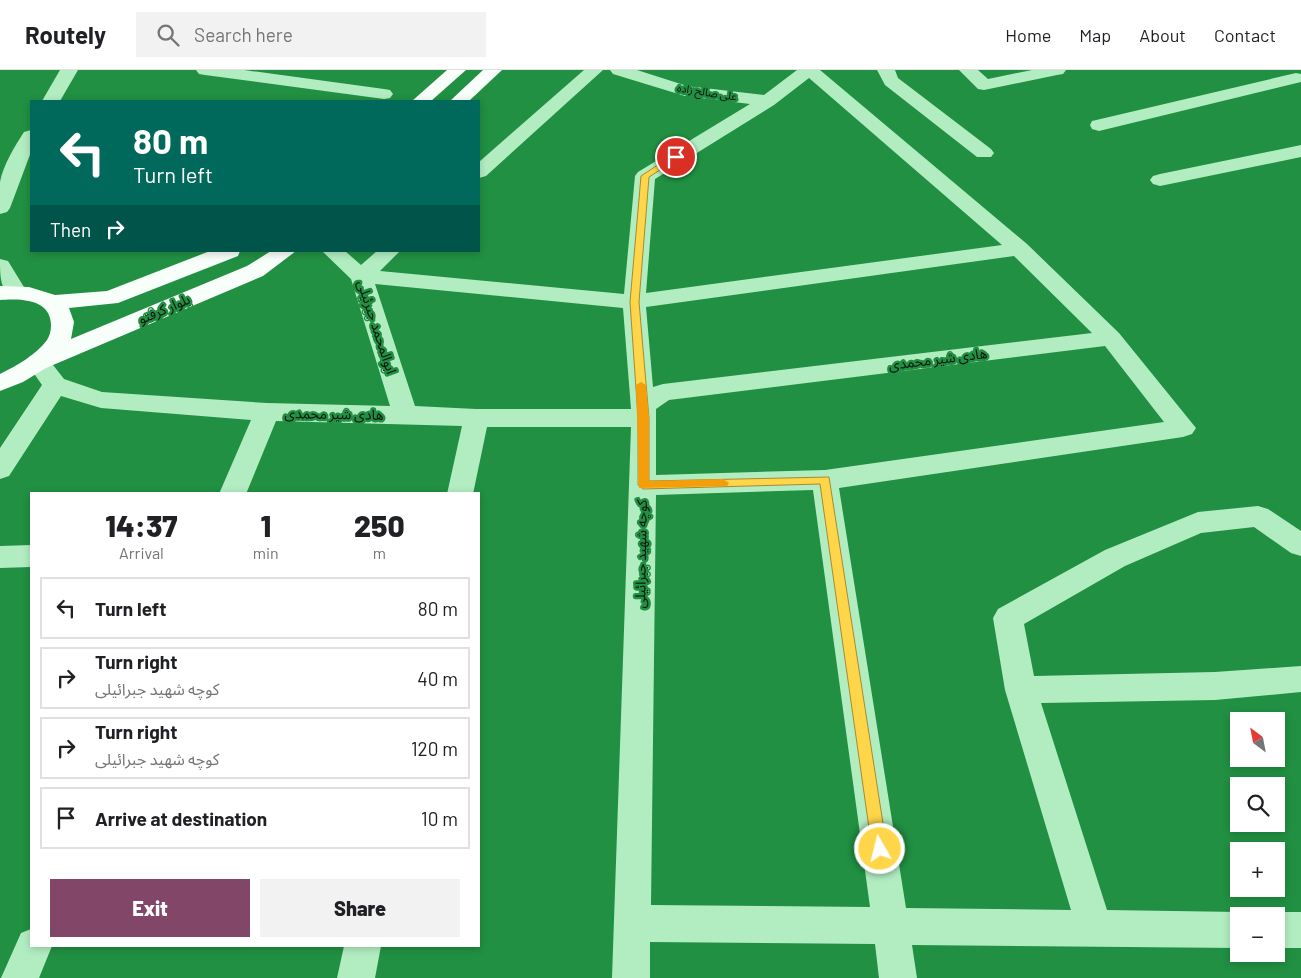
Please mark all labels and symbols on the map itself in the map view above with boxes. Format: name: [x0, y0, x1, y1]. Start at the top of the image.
street label: علی صالح زاده: [676, 80, 738, 105]
pin: [655, 136, 697, 178]
street label: ابوالمحمد جبرئیلی: [353, 278, 401, 376]
street label: بلوار کرفتو: [135, 290, 193, 328]
street label: هادی شیر محمدی: [888, 344, 988, 374]
street label: هادی شیر محمدی: [284, 404, 384, 424]
street label: کوچه شهید جبرائیلی: [631, 499, 652, 609]
north arrow: [1230, 712, 1285, 768]
position arrow: [853, 822, 905, 874]

